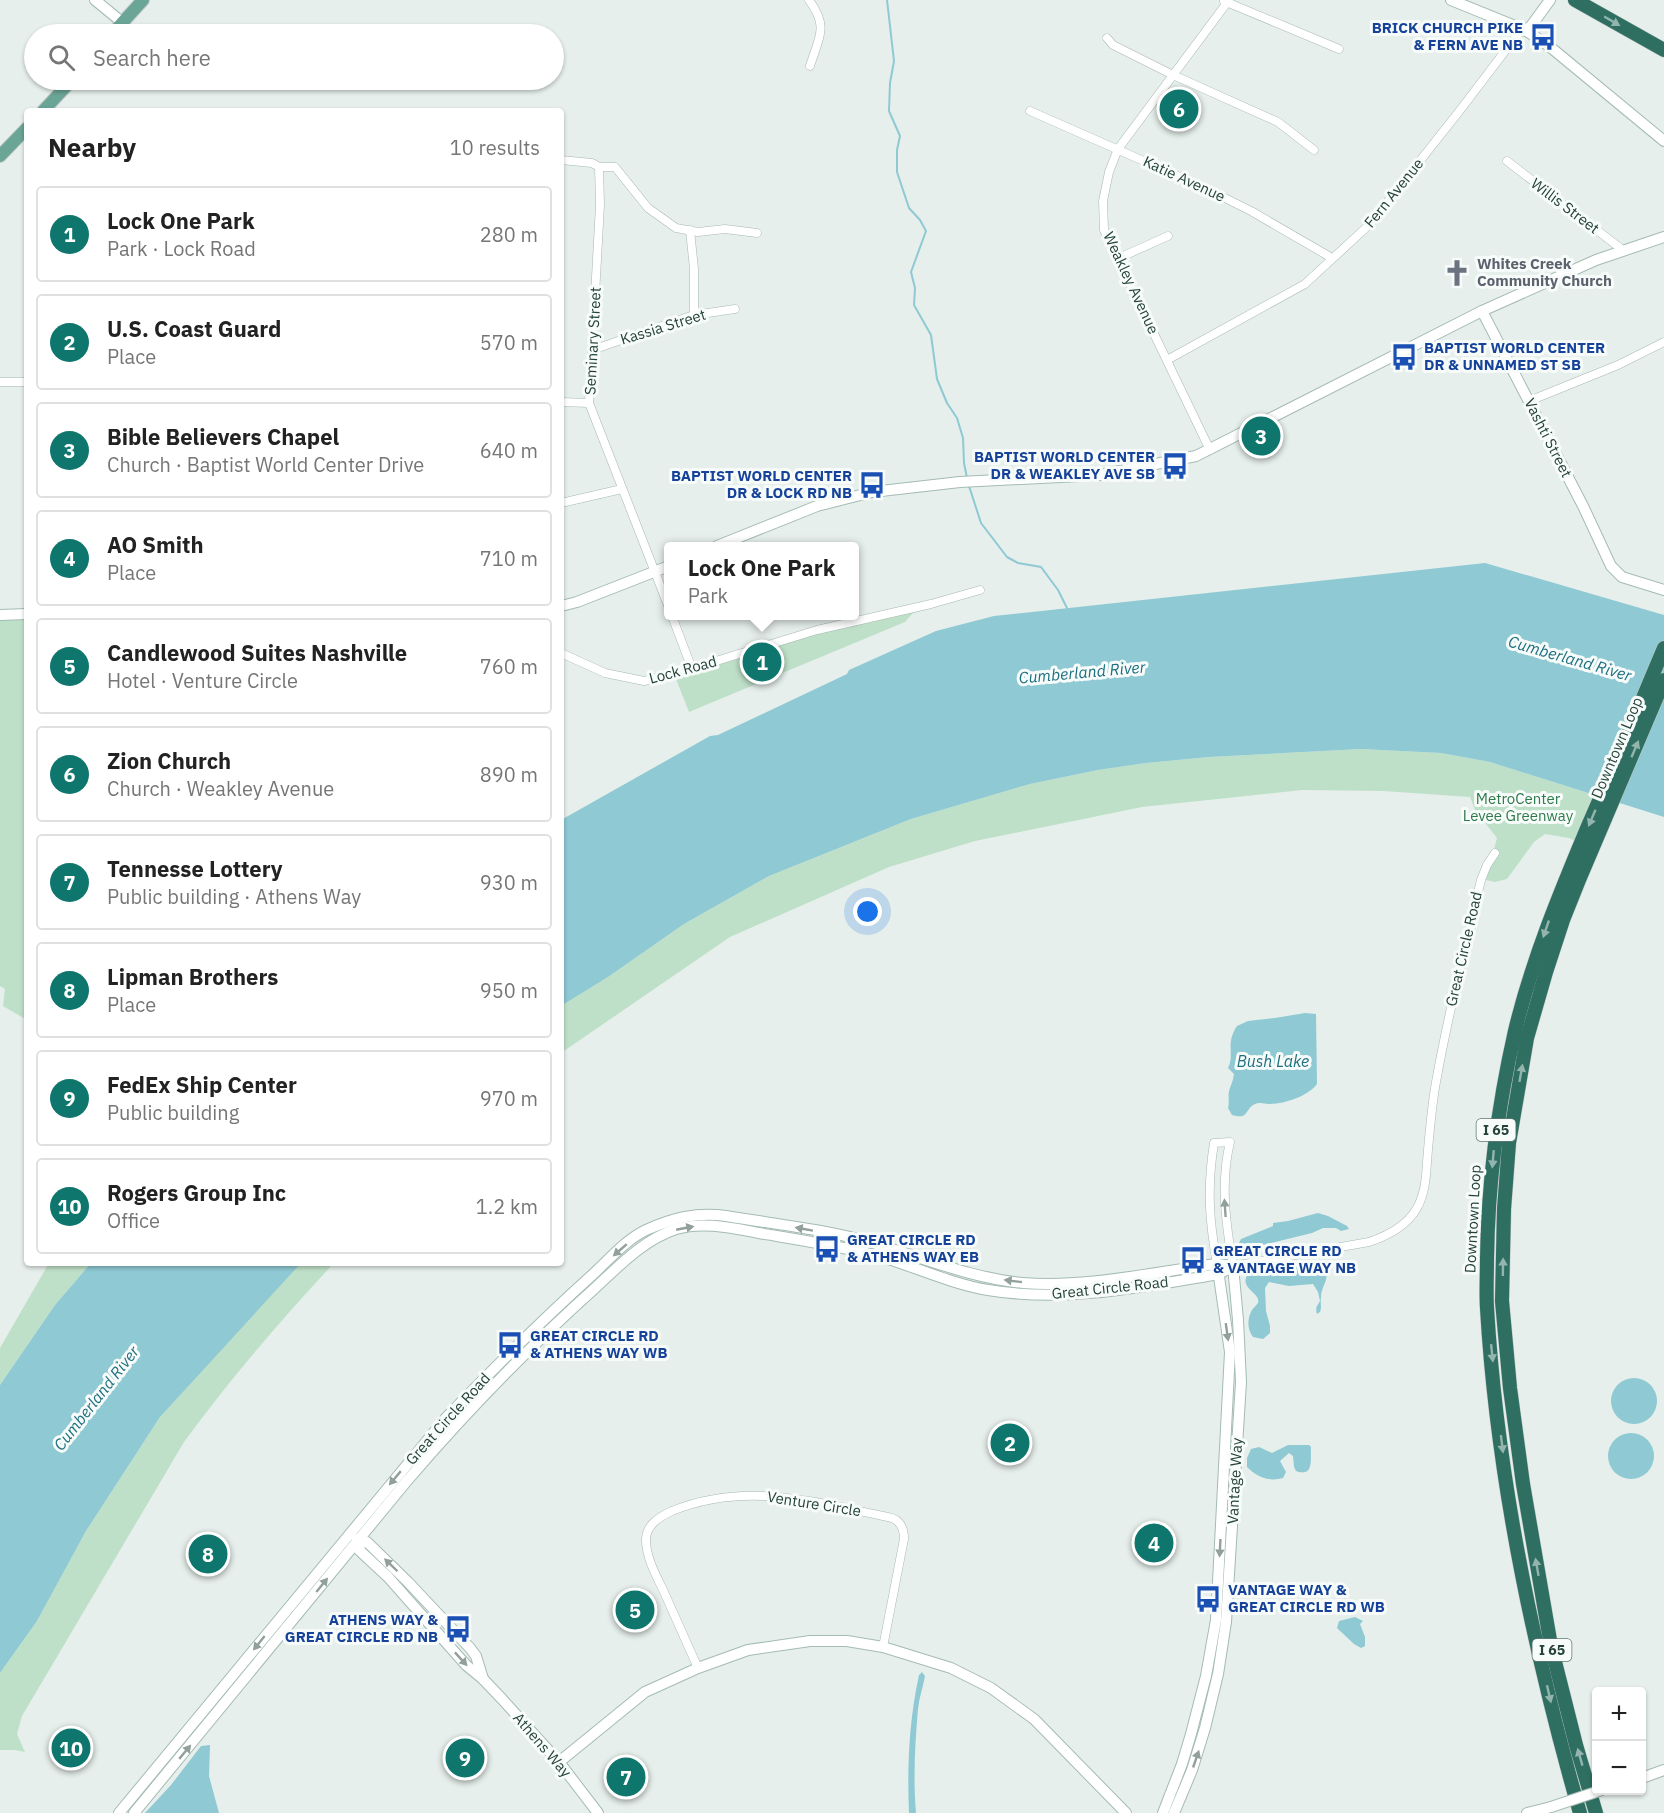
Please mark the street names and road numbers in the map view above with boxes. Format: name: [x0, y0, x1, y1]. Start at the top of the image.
street label: Katie Avenue: [1140, 151, 1228, 206]
street label: Fern Avenue: [1360, 154, 1427, 231]
street label: Willis Street: [1527, 174, 1603, 238]
street label: Weakley Avenue: [1099, 229, 1163, 337]
street label: Seminary Street: [580, 286, 605, 395]
street label: Kassia Street: [618, 305, 708, 349]
street label: Vashti Street: [1520, 395, 1576, 481]
street label: Lock Road: [647, 651, 719, 688]
street label: Downtown Loop: [1587, 694, 1646, 801]
street label: Great Circle Road: [1441, 890, 1486, 1008]
road number: I 65: [1476, 1119, 1516, 1141]
street label: Downtown Loop: [1460, 1164, 1485, 1274]
street label: Great Circle Road: [1051, 1272, 1169, 1303]
street label: Great Circle Road: [401, 1369, 494, 1469]
street label: Vantage Way: [1223, 1437, 1246, 1525]
street label: Venture Circle: [766, 1487, 862, 1520]
road number: I 65: [1532, 1639, 1572, 1661]
street label: Athens Way: [509, 1708, 576, 1781]

